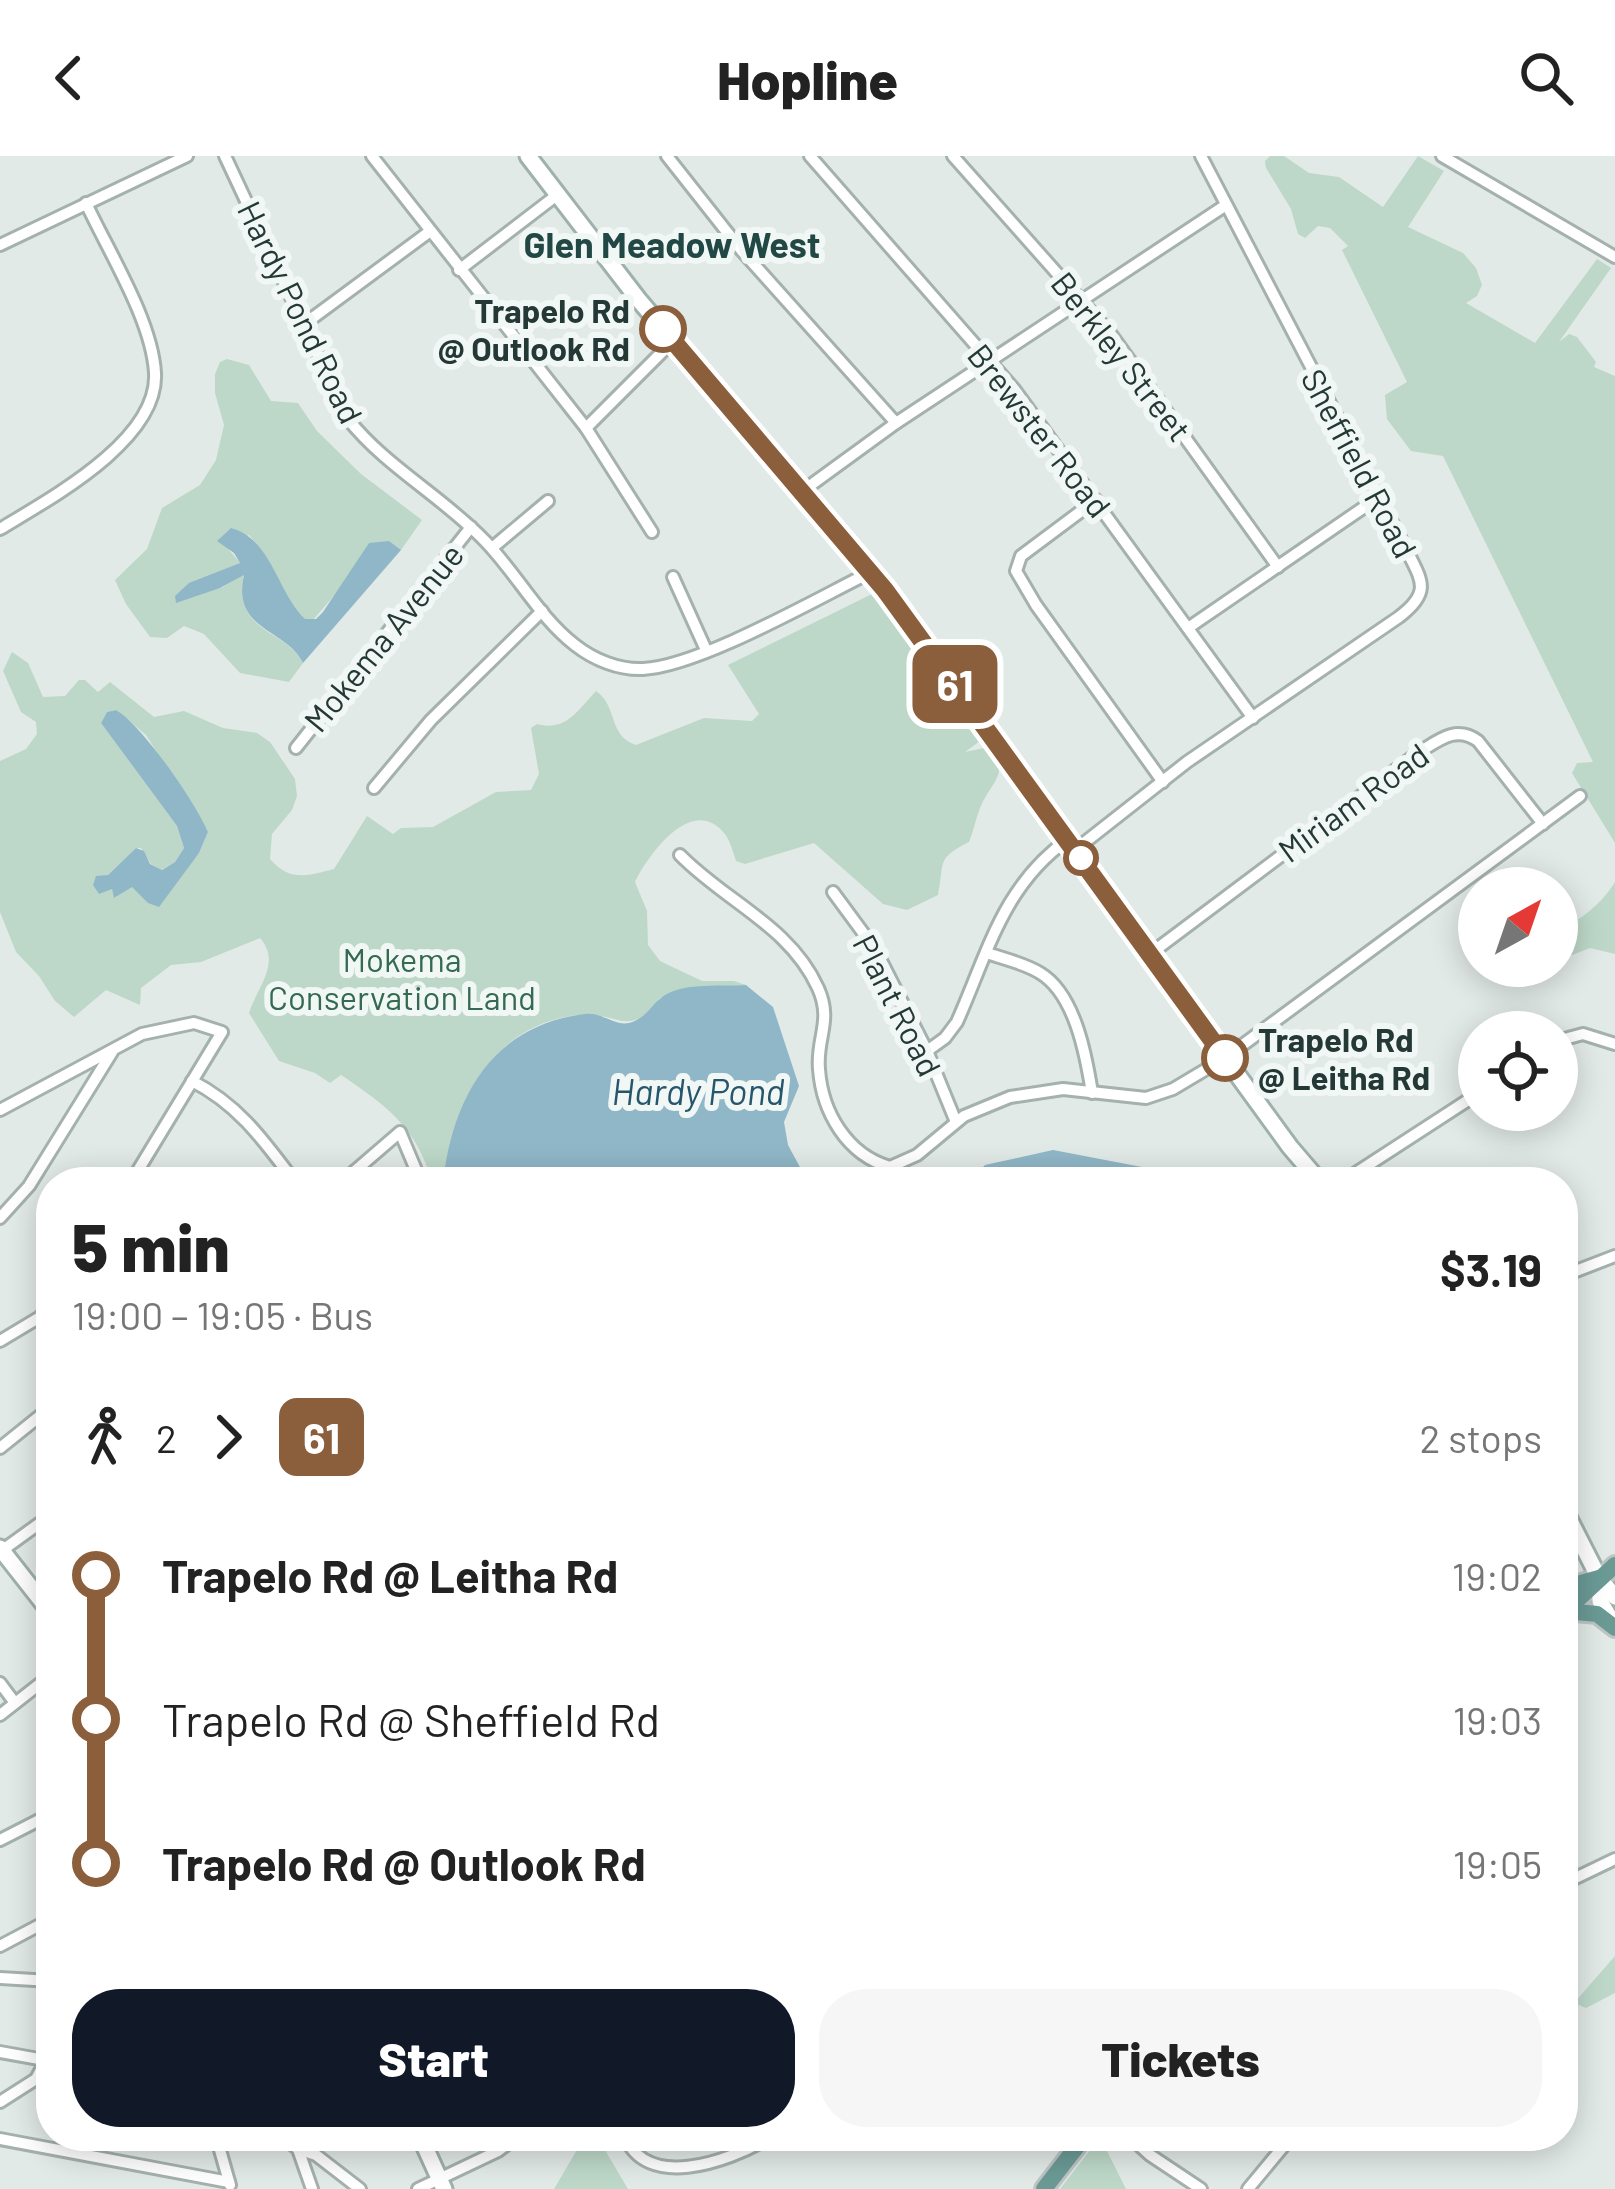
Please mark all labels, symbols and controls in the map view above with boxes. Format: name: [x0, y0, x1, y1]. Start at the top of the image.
icon: back: [36, 45, 102, 111]
icon: search: [1513, 45, 1579, 111]
text: Hopline: [717, 46, 898, 111]
street label: Hardy Pond Road: [230, 194, 372, 430]
district label: Glen Meadow West: [524, 222, 820, 265]
street label: Berkley Street: [1044, 264, 1200, 448]
place label: Trapelo Rd @ Outlook Rd: [438, 290, 630, 368]
marker: Trapelo Rd @ Outlook Rd: [641, 307, 685, 351]
street label: Brewster Road: [960, 335, 1120, 525]
street label: Sheffield Road: [1294, 362, 1426, 564]
street label: Mokema Avenue: [295, 535, 471, 739]
line badge: 61: [901, 645, 1009, 723]
text: 61: [936, 659, 974, 709]
street label: Miriam Road: [1270, 734, 1436, 870]
unlabelled marker: [1065, 842, 1097, 874]
north arrow: [1458, 867, 1578, 987]
map controls: [1458, 867, 1578, 1131]
street label: Plant Road: [845, 928, 951, 1082]
park label: Mokema Conservation Land: [268, 939, 536, 1017]
button: locate: [1458, 1011, 1578, 1131]
place label: Trapelo Rd @ Leitha Rd: [1258, 1019, 1430, 1097]
marker: Trapelo Rd @ Leitha Rd: [1203, 1036, 1247, 1080]
water label: Hardy Pond: [611, 1069, 785, 1112]
text: 5 min: [72, 1206, 230, 1285]
text: $3.19: [1440, 1242, 1542, 1296]
text: 19:00 – 19:05 · Bus: [72, 1291, 373, 1338]
icon: walk: [72, 1404, 138, 1470]
icon: forward: [195, 1404, 261, 1470]
text: 61: [303, 1412, 340, 1462]
text: 2: [156, 1414, 177, 1461]
text: 2 stops: [1419, 1414, 1542, 1461]
text: Trapelo Rd @ Leitha Rd: [162, 1548, 618, 1602]
text: 19:02: [1452, 1552, 1542, 1599]
text: Trapelo Rd @ Sheffield Rd: [162, 1692, 660, 1746]
text: 19:03: [1453, 1696, 1542, 1743]
text: Trapelo Rd @ Outlook Rd: [162, 1836, 646, 1890]
text: 19:05: [1453, 1840, 1542, 1887]
button: Start: [72, 1989, 795, 2127]
button: Tickets: [819, 1989, 1542, 2127]

